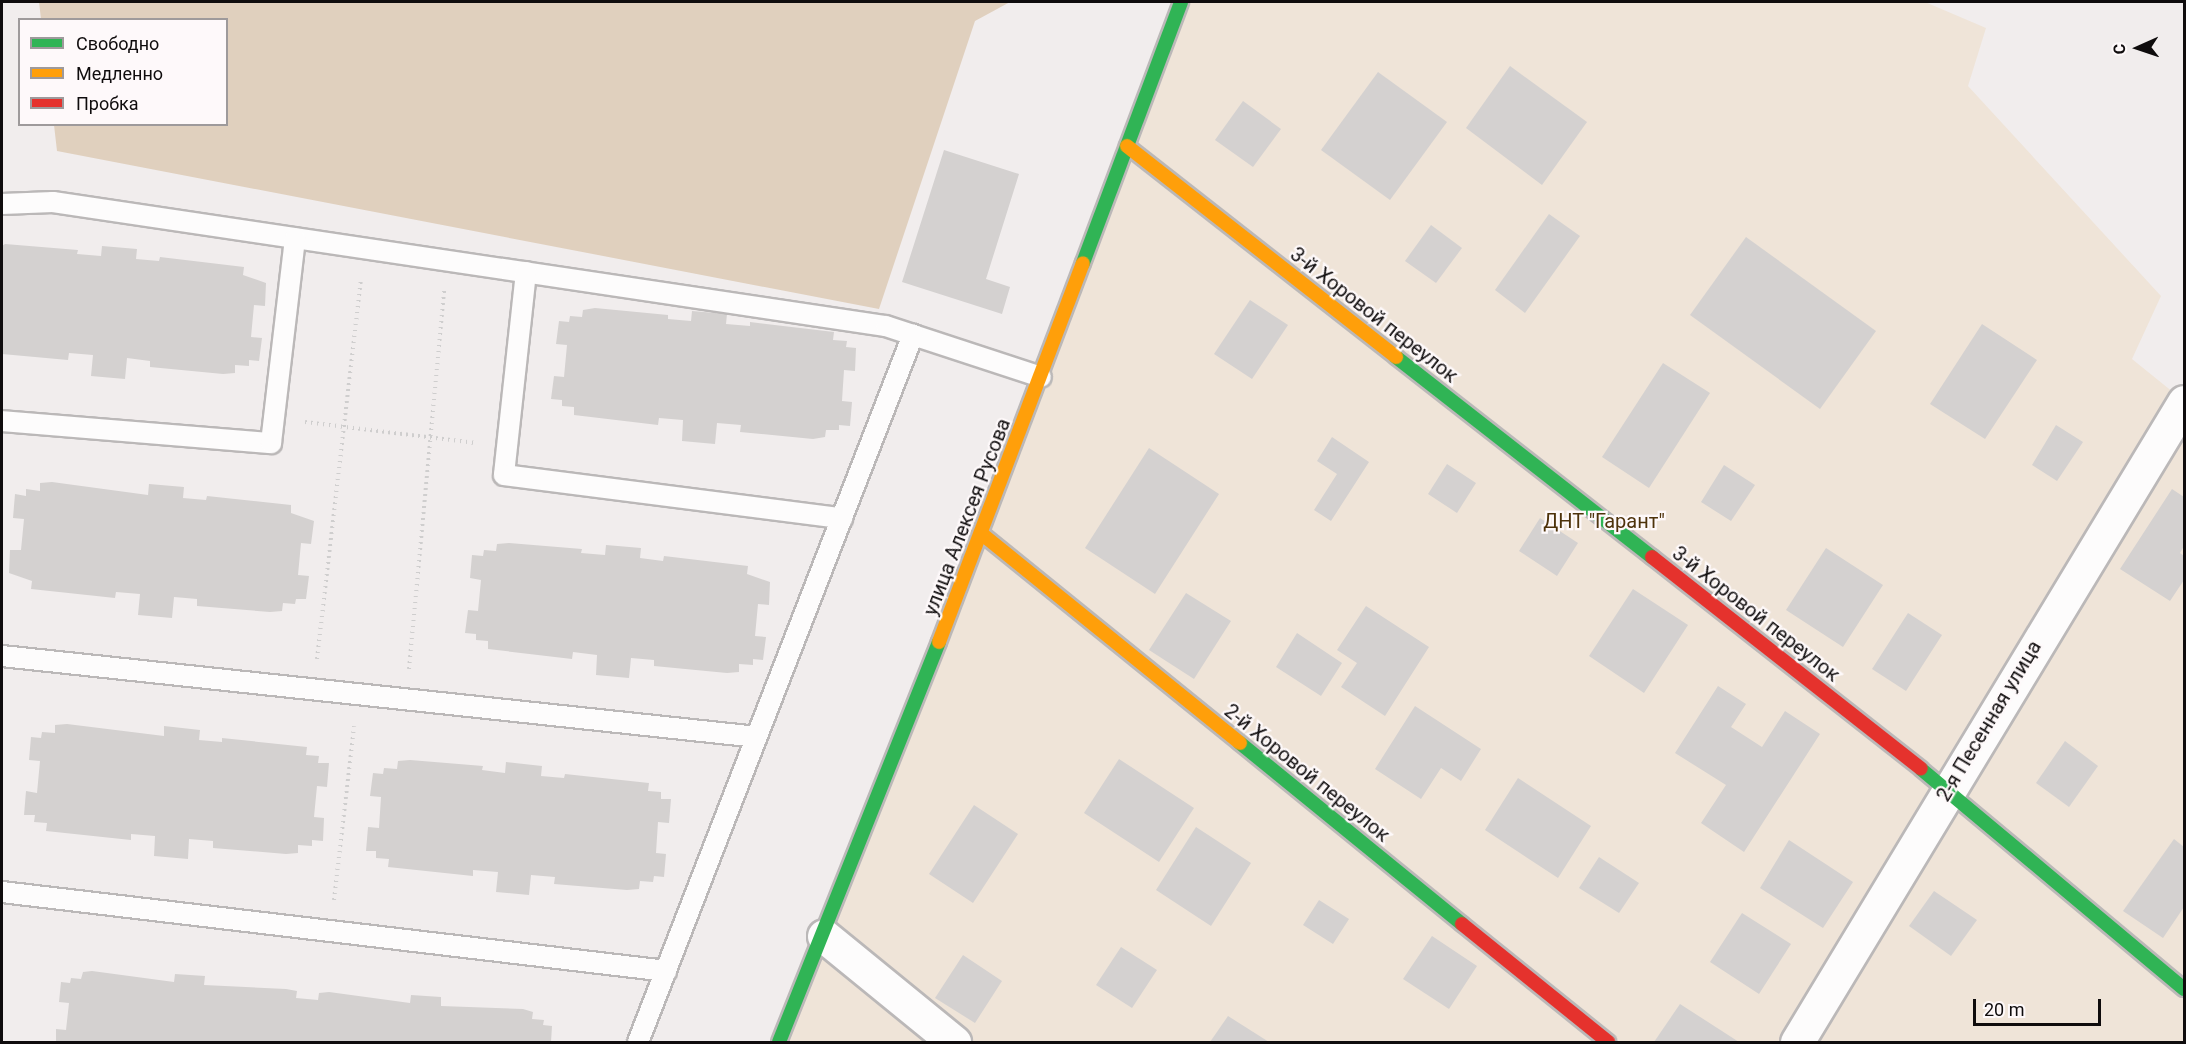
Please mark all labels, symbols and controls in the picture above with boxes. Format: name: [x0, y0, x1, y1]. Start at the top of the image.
legend: [18, 18, 228, 126]
north arrow: [2108, 18, 2168, 78]
text: Свободно: [76, 33, 159, 54]
text: С: [2110, 43, 2129, 55]
text: Медленно: [76, 63, 163, 84]
text: Пробка: [76, 93, 139, 114]
street label: 3-й Хоровой переулок: [1286, 242, 1462, 388]
street label: улица Алексея Русова: [918, 415, 1016, 619]
park label: ДНТ "Гарант": [1543, 509, 1665, 533]
street label: 3-й Хоровой переулок: [1668, 541, 1844, 687]
street label: 2-я Песенная улица: [1931, 636, 2047, 806]
street label: 2-й Хоровой переулок: [1220, 699, 1394, 847]
scale bar: [1976, 987, 2104, 1025]
text: 20 m: [1984, 999, 2024, 1020]

